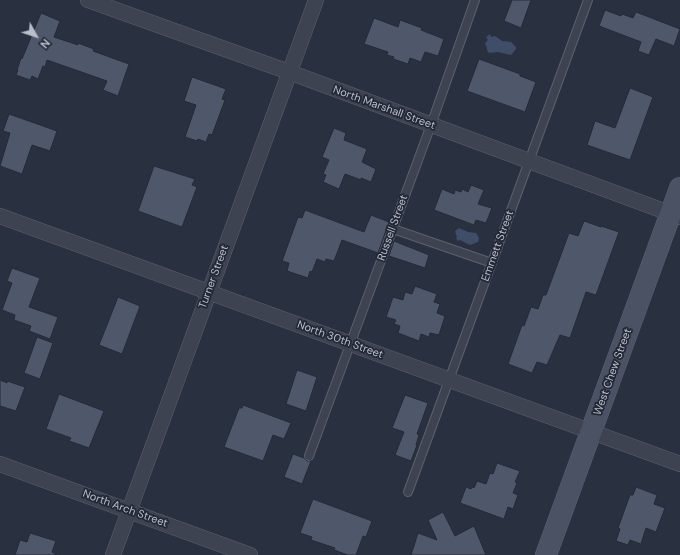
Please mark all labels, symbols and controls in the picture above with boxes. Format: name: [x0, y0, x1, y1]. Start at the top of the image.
north arrow: [16, 16, 56, 56]
text: N: [37, 36, 53, 51]
street label: North Marshall Street: [331, 83, 437, 133]
street label: Russell Street: [375, 193, 411, 263]
street label: Emmett Street: [479, 209, 517, 283]
street label: Turner Street: [196, 243, 232, 311]
street label: North 30th Street: [295, 318, 385, 362]
street label: West Chew Street: [591, 327, 635, 417]
street label: North Arch Street: [81, 487, 169, 531]

